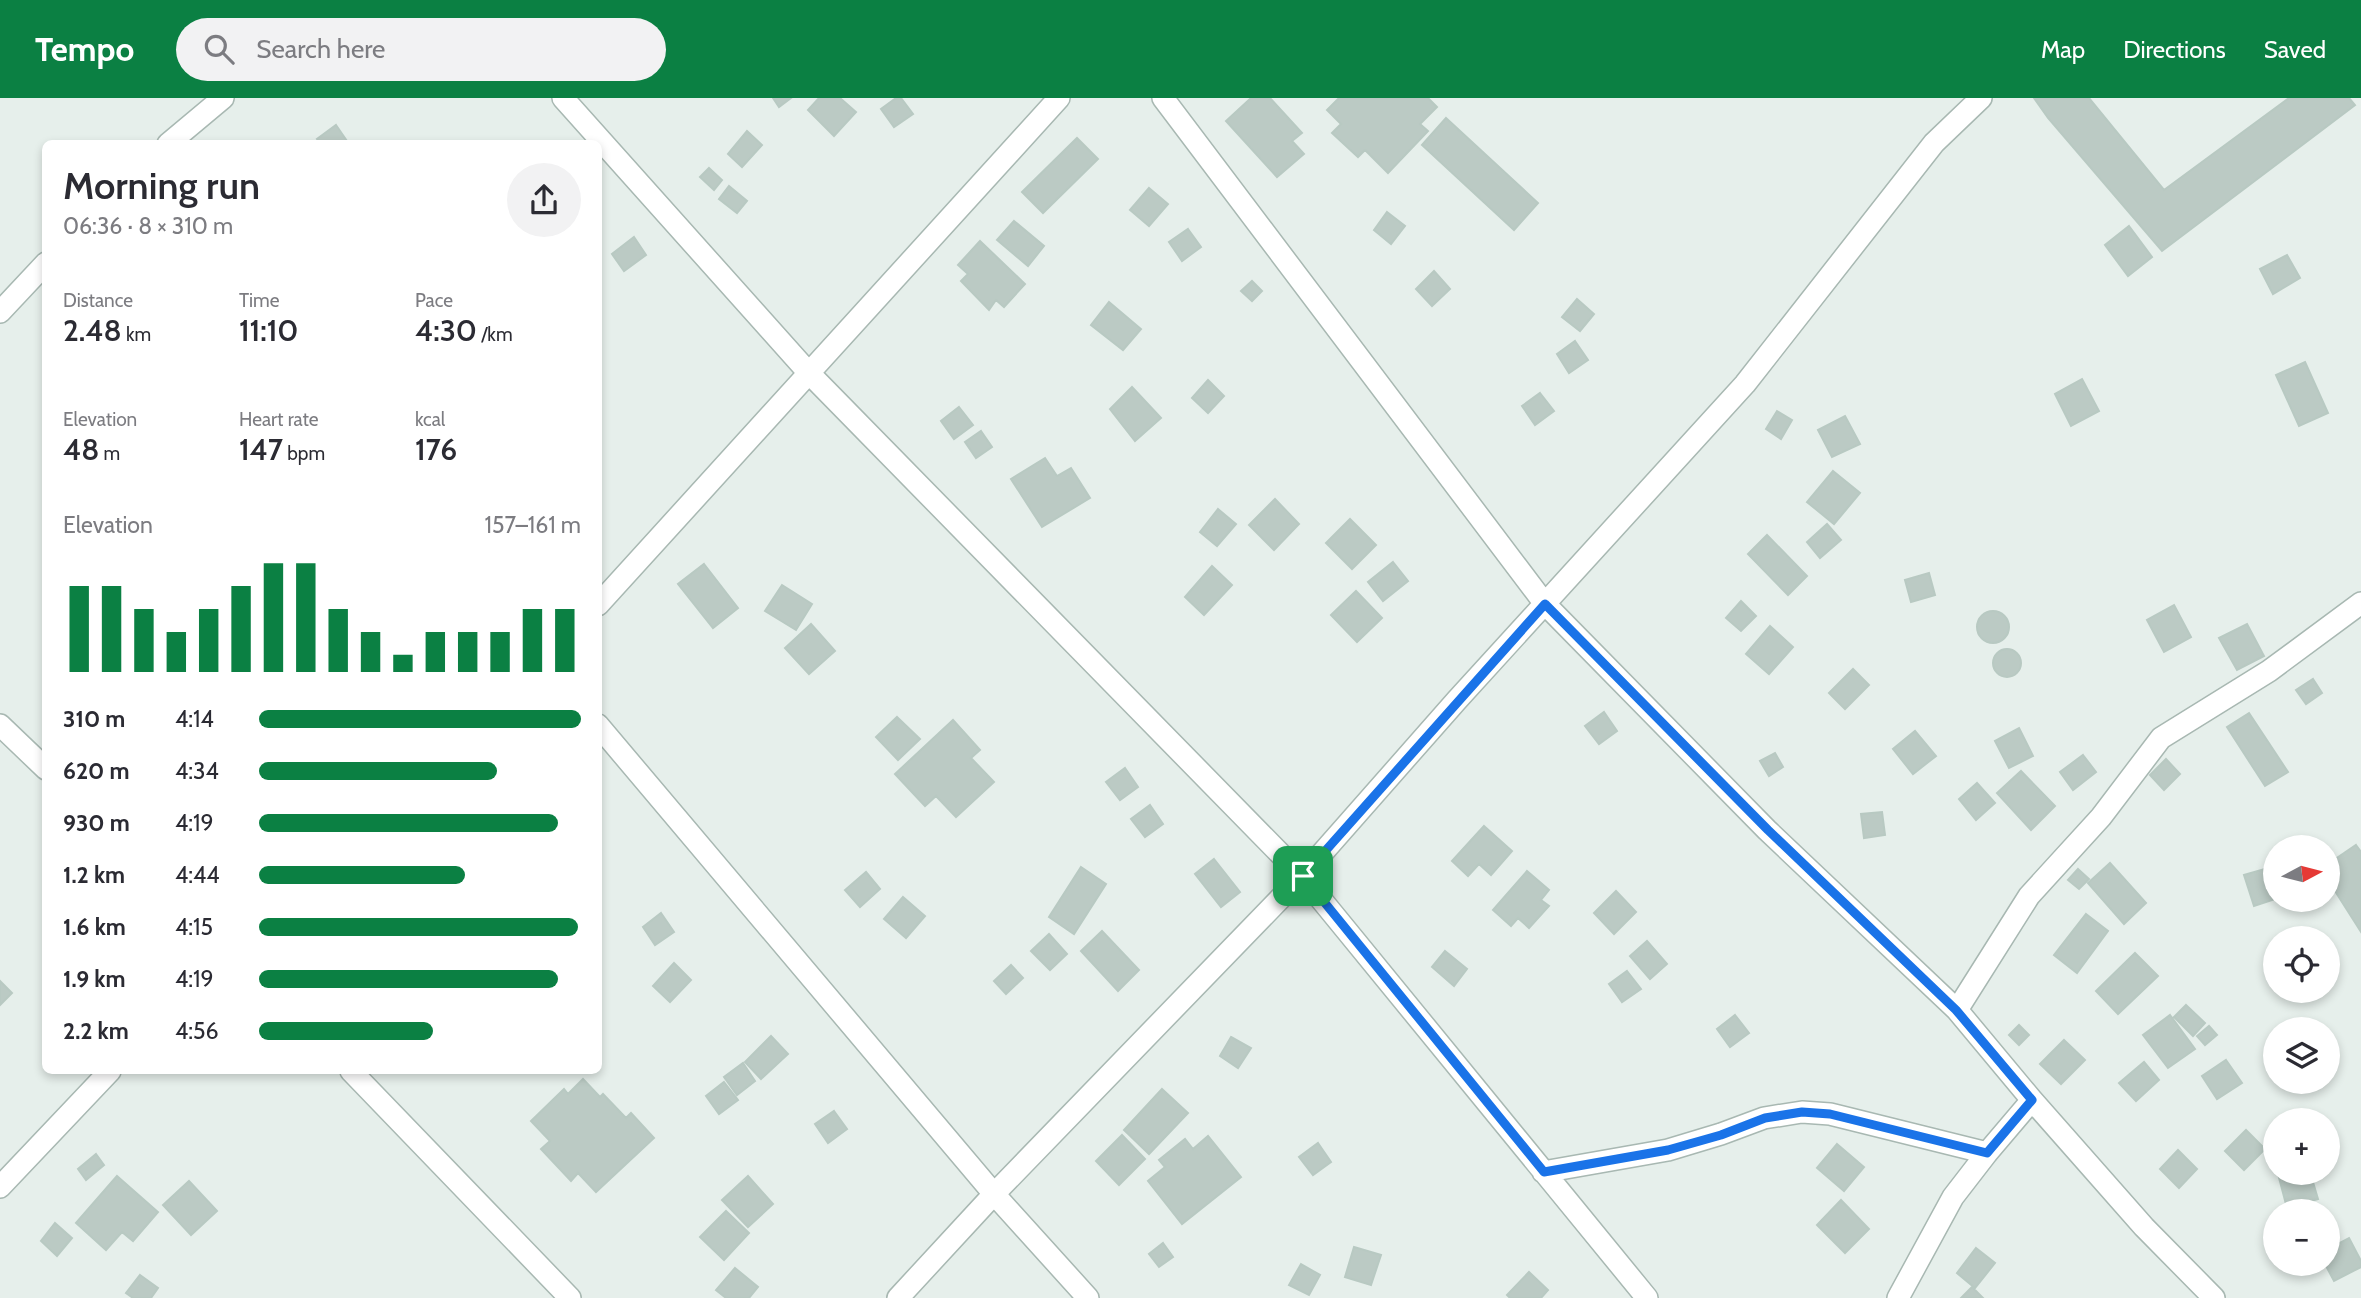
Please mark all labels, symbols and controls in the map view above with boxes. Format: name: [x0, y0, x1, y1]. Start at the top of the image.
search box: [176, 18, 666, 81]
text: Tempo: [35, 29, 134, 69]
icon: search: [200, 30, 238, 68]
text: Search here: [256, 33, 385, 65]
text: Map: [2041, 35, 2085, 64]
text: Directions: [2123, 35, 2226, 64]
text: Saved: [2264, 35, 2326, 64]
text: Morning run: [63, 162, 260, 209]
button: share: [507, 163, 581, 237]
text: 06:36 · 8 × 310 m: [63, 212, 233, 240]
text: Distance: [63, 289, 133, 312]
text: Time: [239, 289, 279, 312]
text: Pace: [415, 289, 453, 312]
text: 2.48: [63, 312, 122, 349]
text: 11:10: [239, 312, 298, 349]
text: 4:30: [415, 312, 477, 349]
text: km: [122, 323, 151, 346]
text: /km: [477, 323, 513, 346]
text: Elevation: [63, 408, 137, 431]
text: Heart rate: [239, 408, 319, 431]
text: kcal: [415, 408, 445, 431]
text: 48: [63, 431, 99, 468]
text: 147: [239, 431, 283, 468]
text: 176: [415, 431, 457, 468]
text: m: [99, 442, 120, 465]
text: bpm: [283, 442, 325, 465]
text: Elevation: [63, 511, 153, 539]
text: 157–161 m: [484, 511, 581, 539]
text: 310 m: [63, 705, 125, 733]
text: 4:14: [175, 705, 214, 733]
text: 620 m: [63, 757, 130, 785]
text: 4:34: [175, 757, 219, 785]
text: 930 m: [63, 809, 130, 837]
text: 4:19: [175, 809, 214, 837]
north arrow: [2263, 835, 2340, 912]
map controls: [2263, 835, 2340, 1276]
pin: [1273, 846, 1333, 906]
icon: arrive: [1284, 857, 1322, 895]
text: 1.2 km: [63, 861, 125, 889]
text: 4:44: [175, 861, 220, 889]
text: 1.6 km: [63, 913, 126, 941]
text: 4:15: [175, 913, 213, 941]
button: locate: [2263, 926, 2340, 1003]
text: 1.9 km: [63, 965, 126, 993]
text: 4:19: [175, 965, 214, 993]
text: 2.2 km: [63, 1017, 129, 1045]
text: 4:56: [175, 1017, 219, 1045]
button: layers: [2263, 1017, 2340, 1094]
button: +: [2263, 1108, 2340, 1185]
button: −: [2263, 1199, 2340, 1276]

